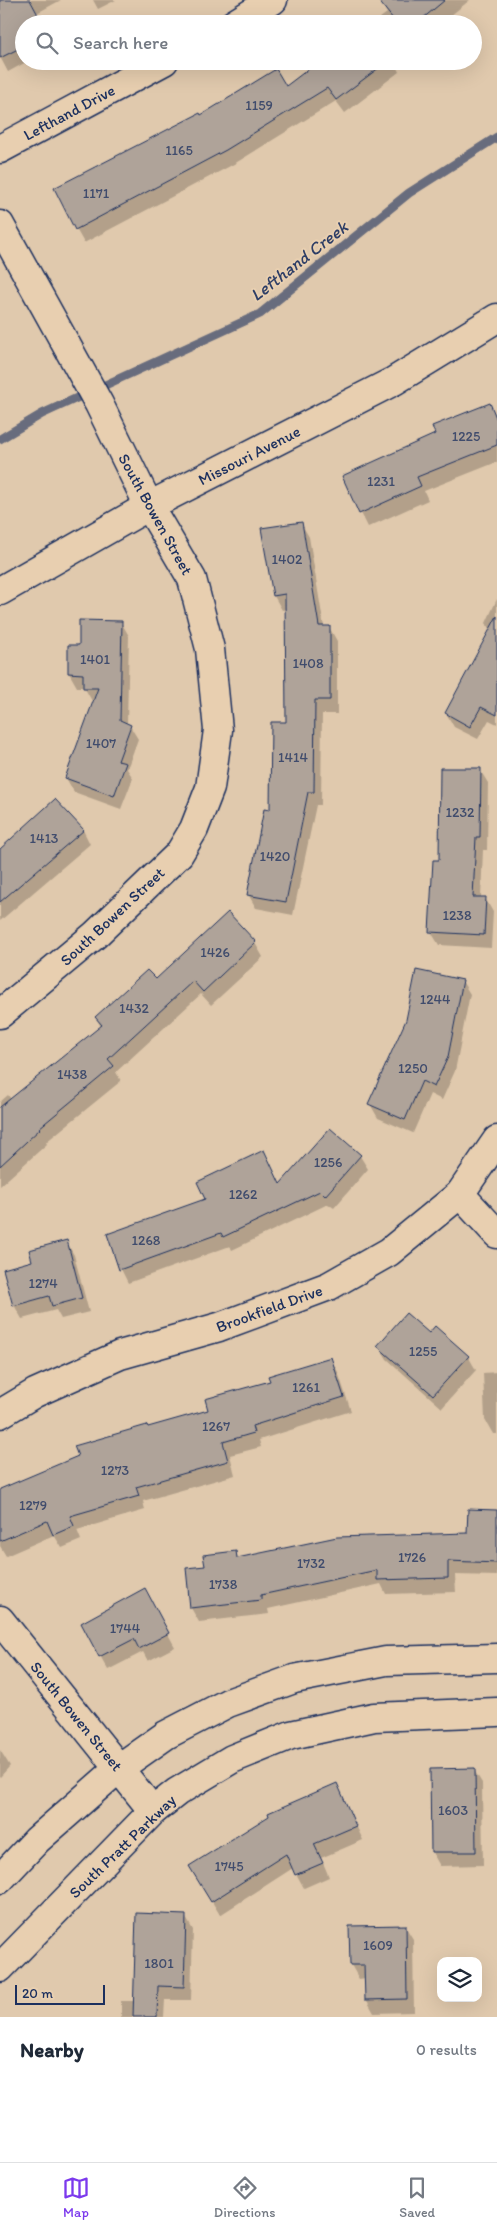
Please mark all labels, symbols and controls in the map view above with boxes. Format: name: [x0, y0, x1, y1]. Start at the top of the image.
search box: [15, 15, 482, 70]
icon: search: [33, 29, 61, 57]
text: Search here: [73, 31, 168, 54]
street label: Lefthand Drive: [20, 80, 118, 145]
house number: 1159: [245, 97, 273, 114]
house number: 1165: [165, 142, 193, 159]
house number: 1171: [83, 185, 110, 202]
water label: Lefthand Creek: [246, 215, 354, 306]
street label: Missouri Avenue: [195, 422, 303, 489]
house number: 1225: [452, 428, 480, 445]
street label: South Bowen Street: [114, 450, 197, 578]
house number: 1231: [367, 473, 395, 490]
house number: 1402: [272, 551, 303, 568]
house number: 1401: [80, 651, 111, 668]
house number: 1408: [292, 655, 324, 672]
house number: 1407: [86, 735, 116, 752]
house number: 1414: [278, 749, 308, 766]
house number: 1232: [446, 804, 475, 821]
house number: 1413: [29, 830, 59, 847]
house number: 1420: [260, 848, 290, 865]
street label: South Bowen Street: [56, 863, 168, 970]
house number: 1238: [442, 907, 472, 924]
house number: 1426: [200, 944, 230, 961]
house number: 1244: [420, 991, 451, 1008]
house number: 1432: [119, 1000, 150, 1017]
house number: 1250: [398, 1060, 428, 1077]
house number: 1438: [57, 1066, 87, 1083]
house number: 1256: [314, 1154, 342, 1171]
house number: 1262: [229, 1186, 258, 1203]
house number: 1268: [132, 1232, 161, 1249]
house number: 1274: [28, 1275, 58, 1292]
street label: Brookfield Drive: [213, 1280, 325, 1337]
house number: 1255: [409, 1343, 437, 1360]
house number: 1261: [292, 1379, 320, 1396]
house number: 1267: [202, 1418, 230, 1435]
house number: 1273: [101, 1462, 130, 1479]
house number: 1279: [19, 1497, 47, 1514]
house number: 1726: [398, 1549, 426, 1566]
house number: 1732: [297, 1555, 326, 1572]
house number: 1738: [209, 1576, 238, 1593]
house number: 1744: [110, 1620, 141, 1637]
street label: South Bowen Street: [27, 1658, 127, 1775]
street label: South Pratt Parkway: [65, 1790, 180, 1902]
house number: 1603: [438, 1802, 468, 1819]
house number: 1745: [214, 1858, 244, 1875]
house number: 1609: [363, 1937, 393, 1954]
house number: 1801: [144, 1955, 174, 1972]
map controls: [437, 1957, 482, 2002]
button: layers: [437, 1957, 482, 2002]
scale bar: [15, 1982, 105, 2005]
text: 20 m: [22, 1985, 53, 2002]
text: Nearby: [20, 2037, 84, 2062]
text: 0 results: [416, 2040, 477, 2059]
tab: Map: [62, 2174, 90, 2221]
tab: Directions: [214, 2174, 275, 2221]
tab: Saved: [399, 2174, 435, 2221]

